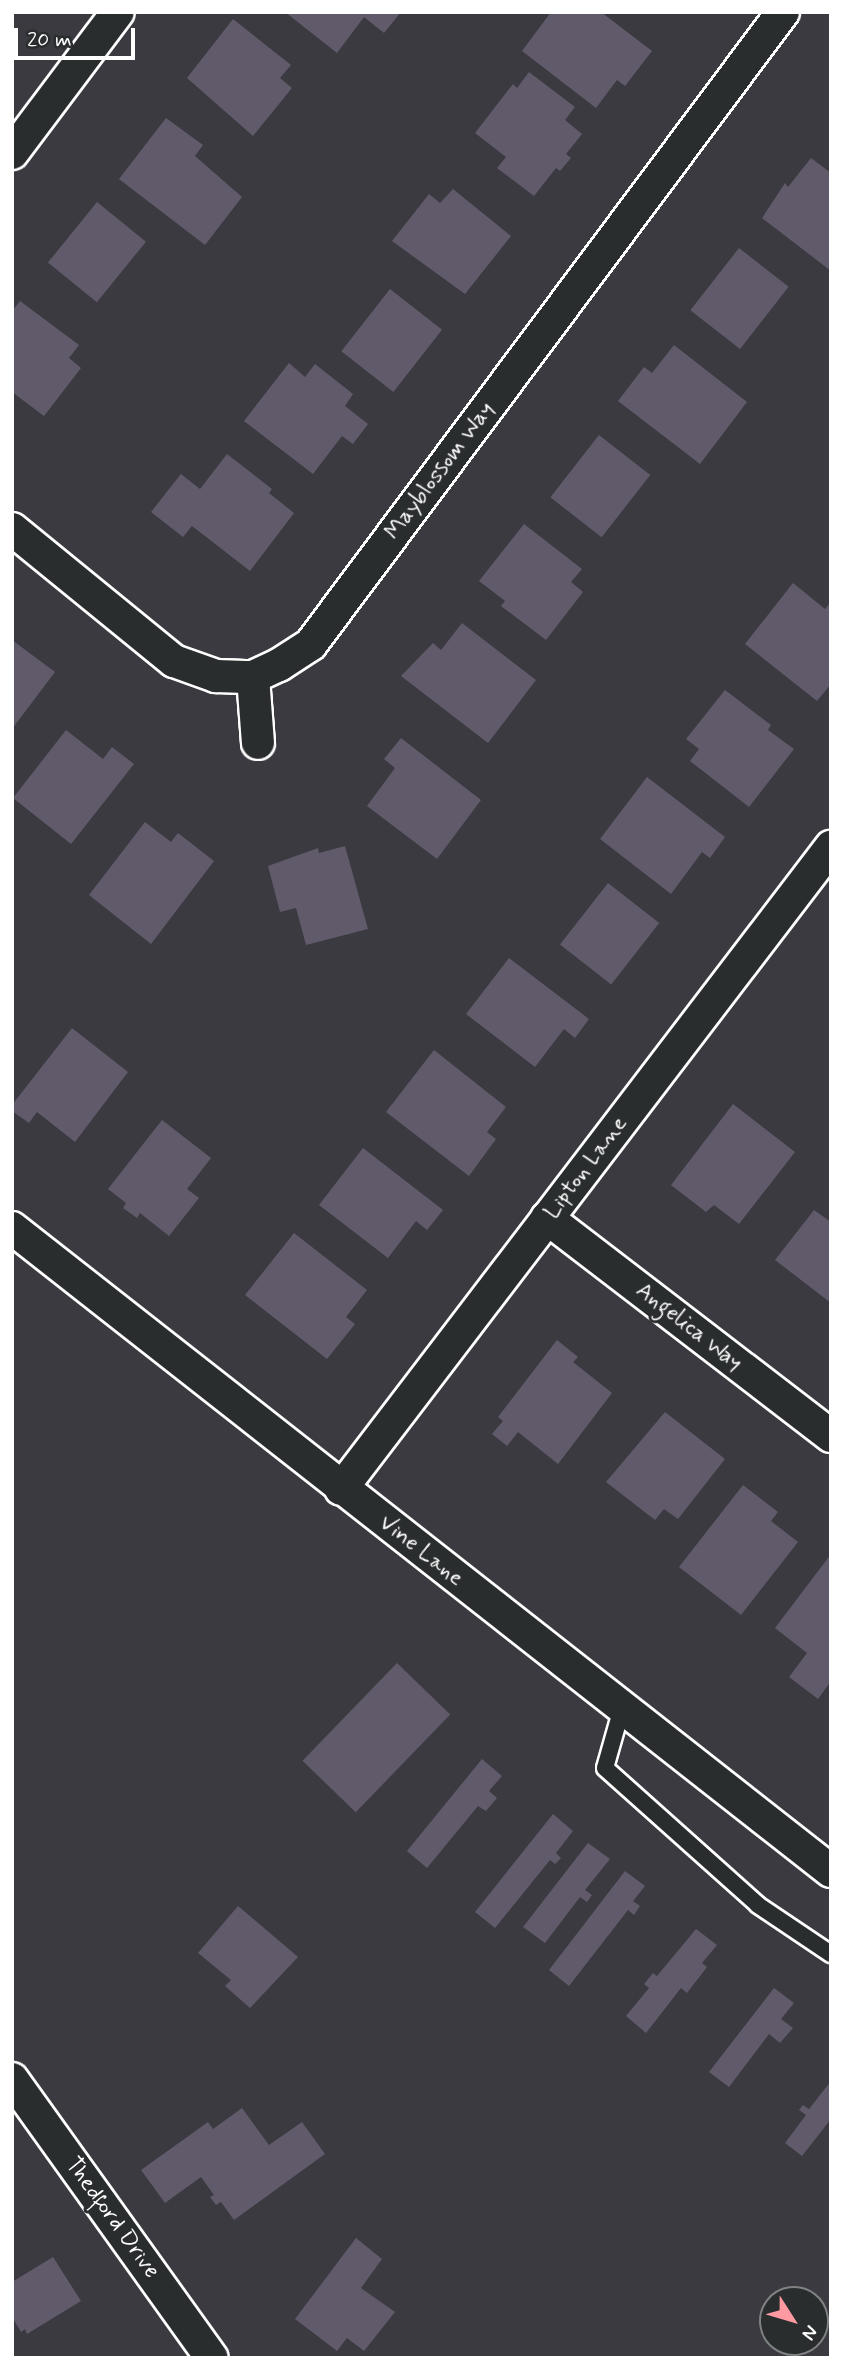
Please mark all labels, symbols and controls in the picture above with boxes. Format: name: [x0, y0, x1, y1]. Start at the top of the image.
scale bar: [18, 14, 138, 58]
text: 20 m: [27, 26, 72, 54]
street label: Mayblossom Way: [378, 395, 502, 547]
street label: Lipton Lane: [540, 1114, 632, 1222]
street label: Angelica Way: [628, 1275, 750, 1379]
street label: Vine Lane: [374, 1510, 468, 1592]
street label: Thedford Drive: [59, 2153, 165, 2283]
north arrow: [759, 2286, 829, 2356]
text: N: [796, 2320, 823, 2345]

